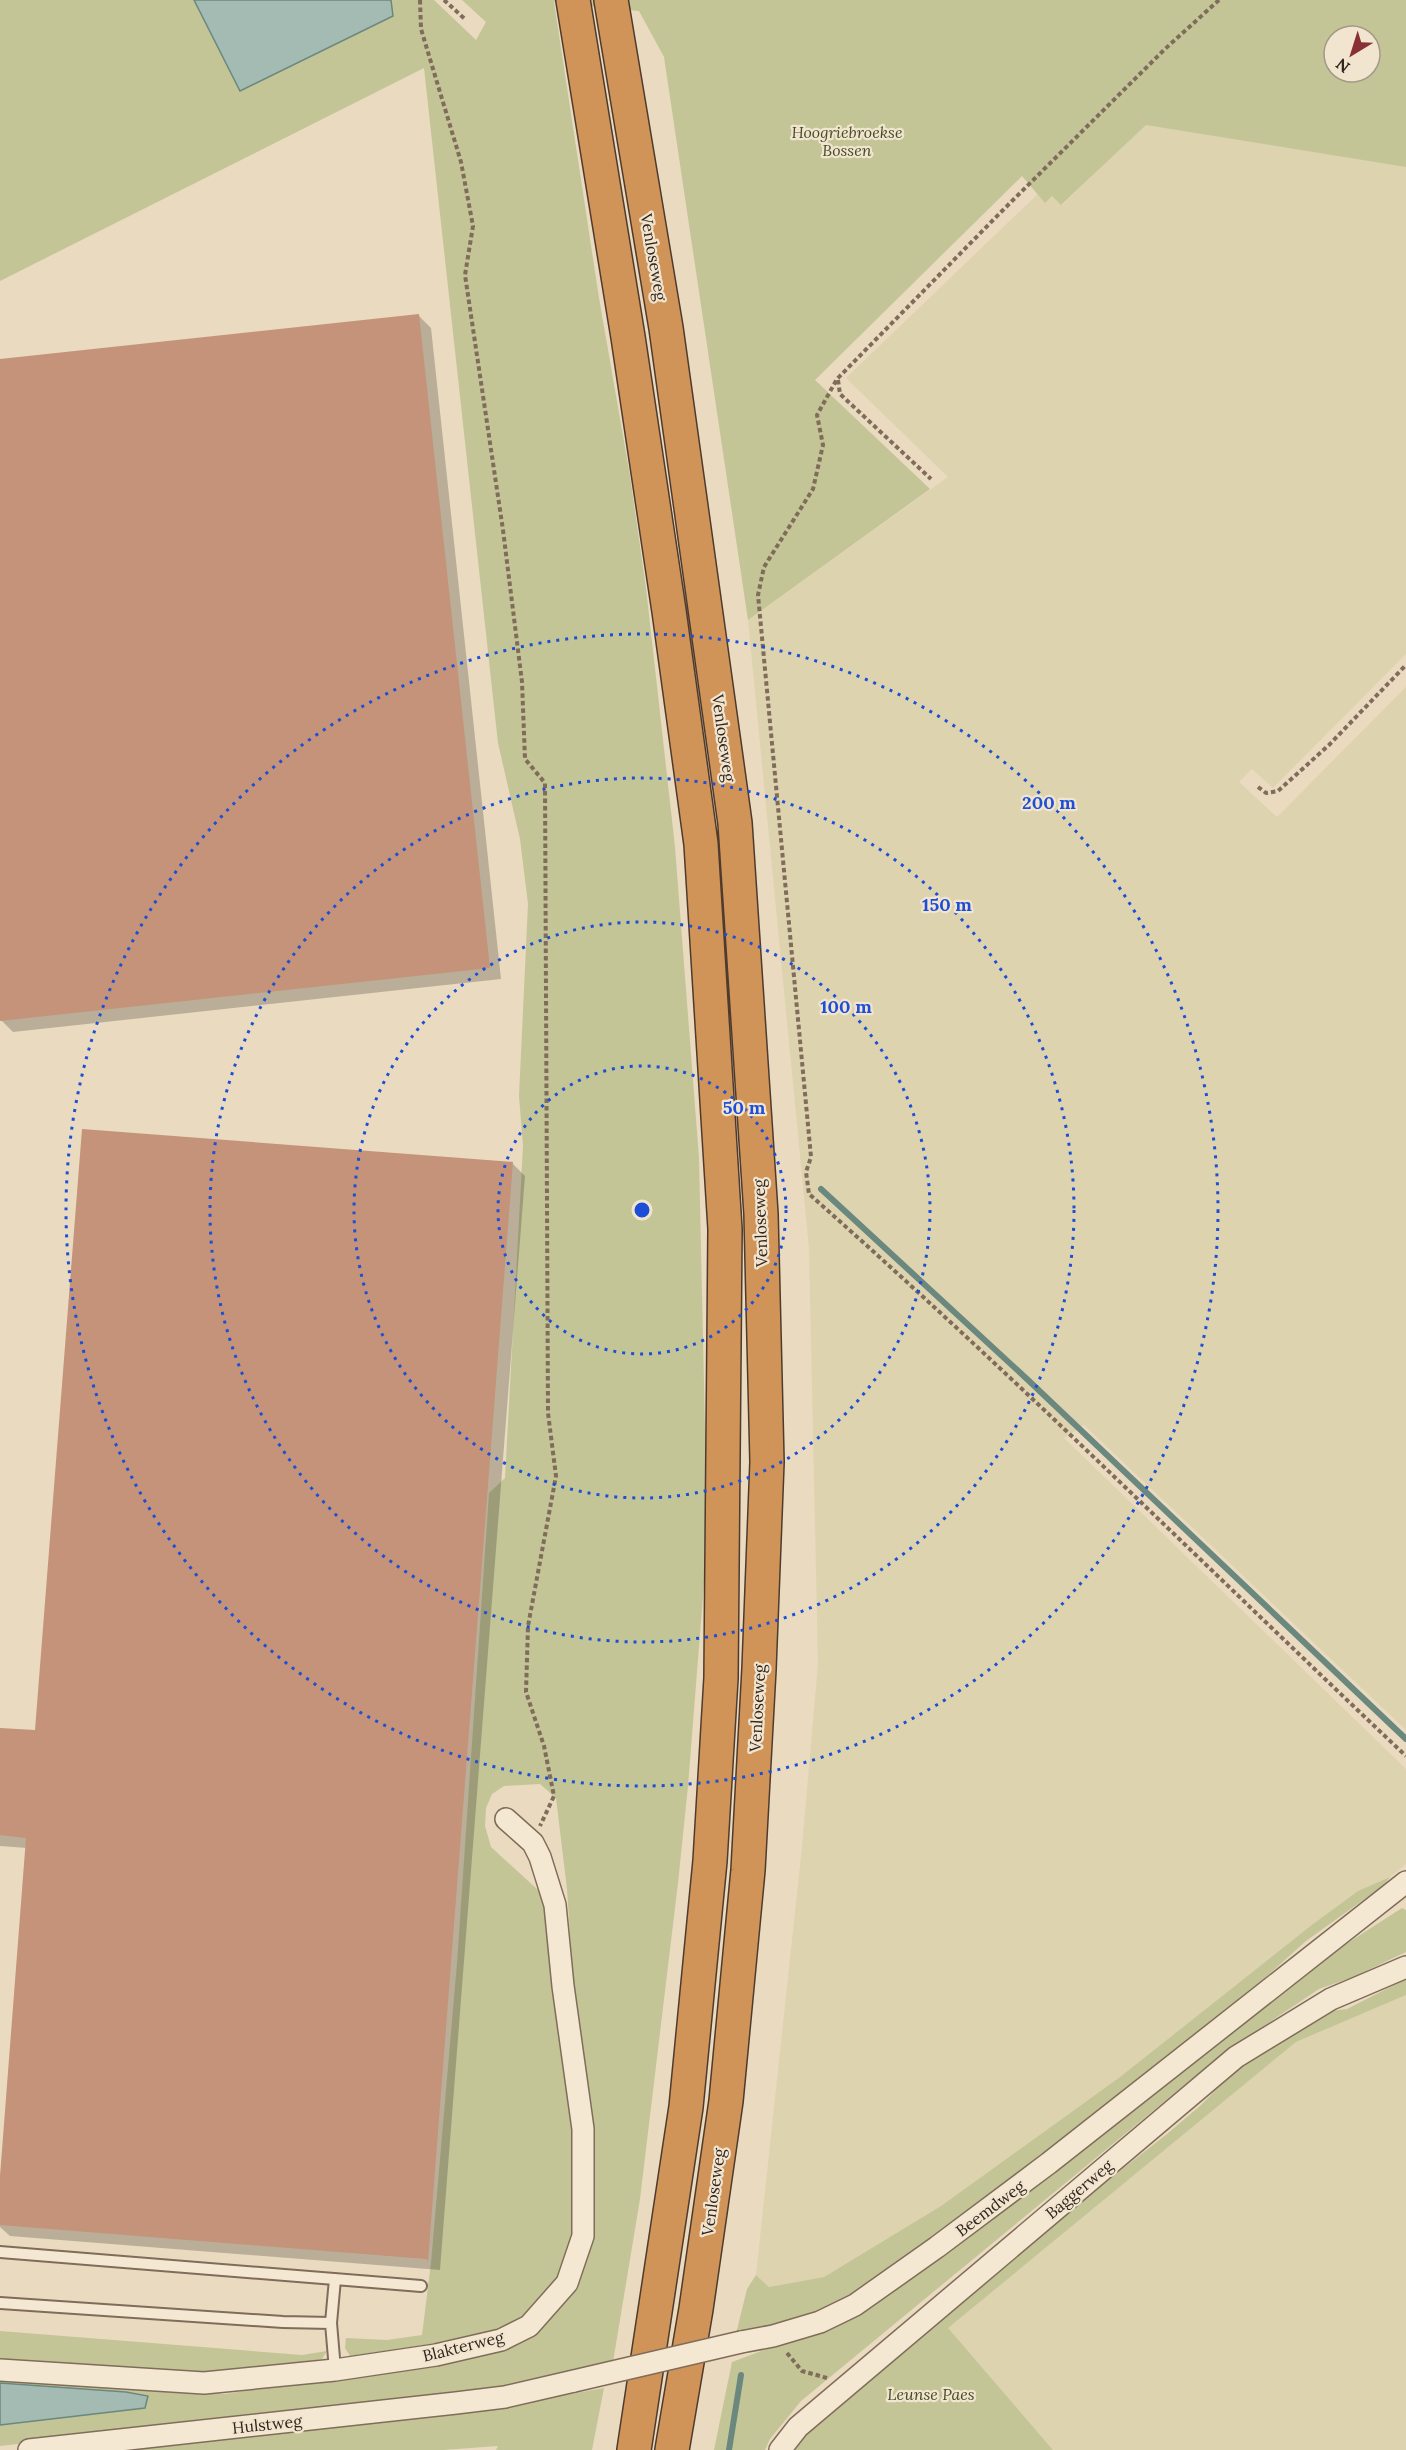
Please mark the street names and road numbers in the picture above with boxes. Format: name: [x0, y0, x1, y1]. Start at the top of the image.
street label: Venloseweg: [636, 211, 672, 303]
street label: Venloseweg: [708, 692, 740, 784]
street label: Venloseweg: [748, 1177, 772, 1268]
street label: Venloseweg: [745, 1662, 769, 1754]
street label: Venloseweg: [697, 2146, 729, 2238]
street label: Baggerweg: [1041, 2154, 1118, 2223]
street label: Beemdweg: [952, 2175, 1029, 2240]
street label: Blakterweg: [420, 2326, 507, 2366]
street label: Hulstweg: [231, 2410, 304, 2438]

